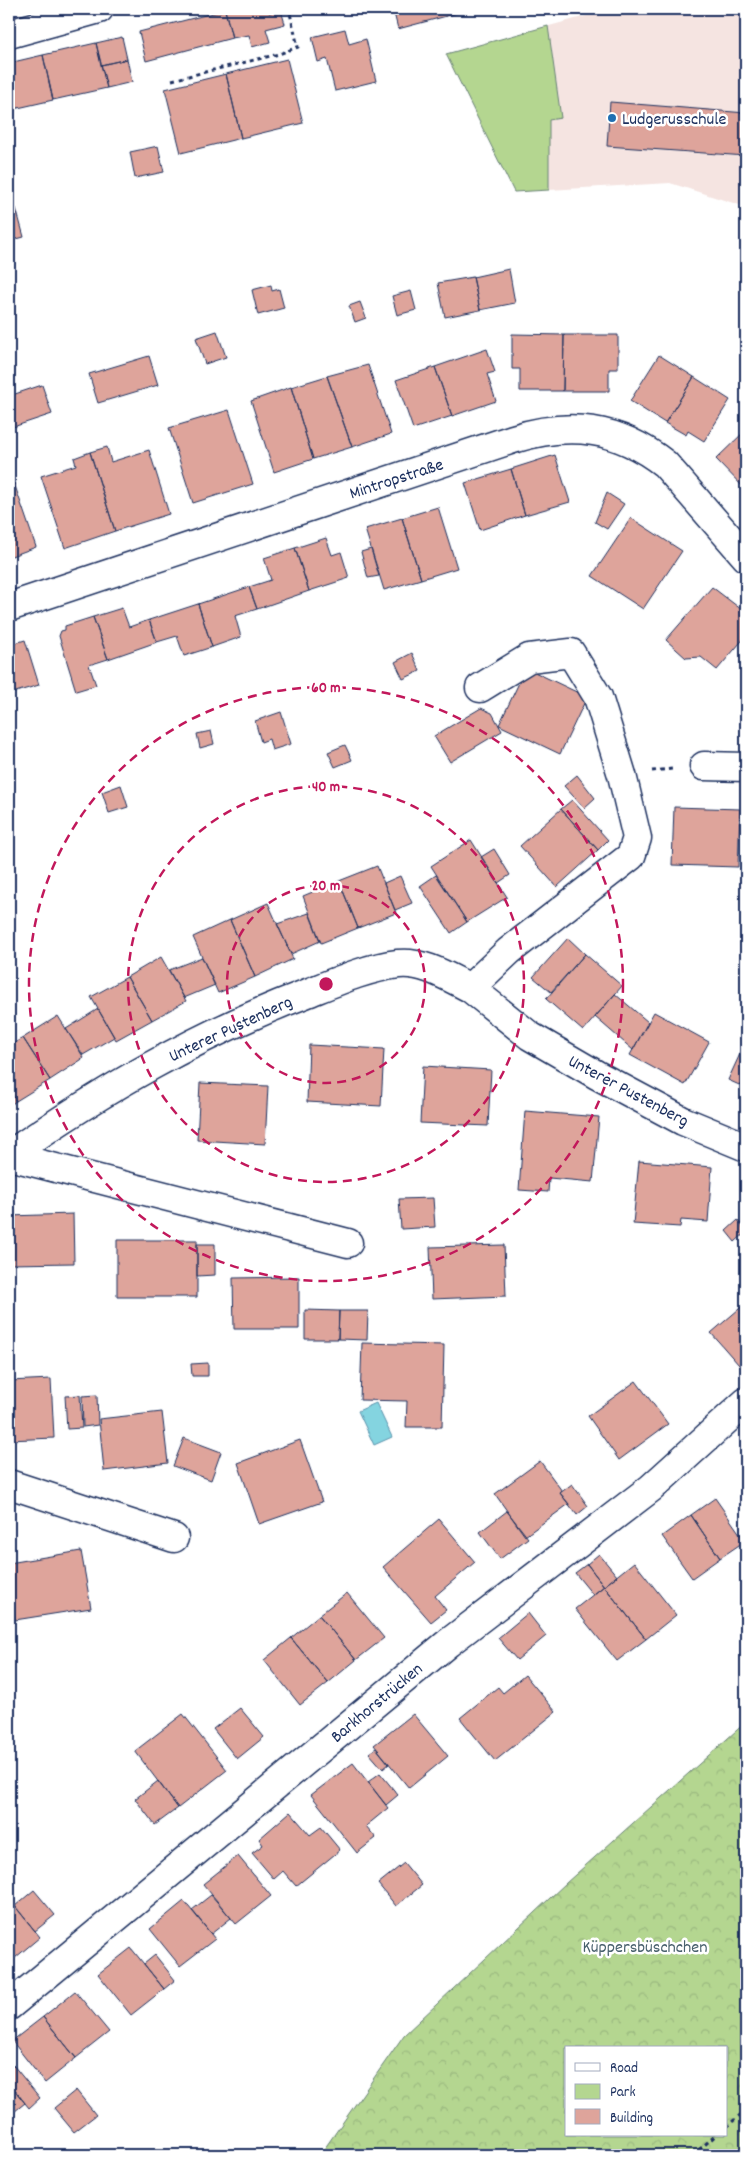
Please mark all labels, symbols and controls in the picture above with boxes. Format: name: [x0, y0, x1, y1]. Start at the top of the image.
place label: Ludgerusschule: [622, 108, 726, 133]
marker: Ludgerusschule: [606, 112, 618, 124]
street label: Mintropstraße: [346, 453, 447, 507]
text: 60 m: [311, 678, 341, 700]
text: 40 m: [312, 777, 340, 799]
text: 20 m: [312, 876, 340, 898]
centre of rings: [317, 975, 335, 993]
street label: Unterer Pustenberg: [165, 991, 297, 1070]
street label: Unterer Pustenberg: [563, 1050, 693, 1135]
street label: Barkhorstrücken: [326, 1658, 429, 1750]
park label: Küppersbüschchen: [582, 1936, 708, 1961]
legend: [565, 2046, 728, 2136]
text: Road: [610, 2058, 638, 2080]
text: Park: [610, 2082, 636, 2104]
text: Building: [610, 2108, 653, 2130]

